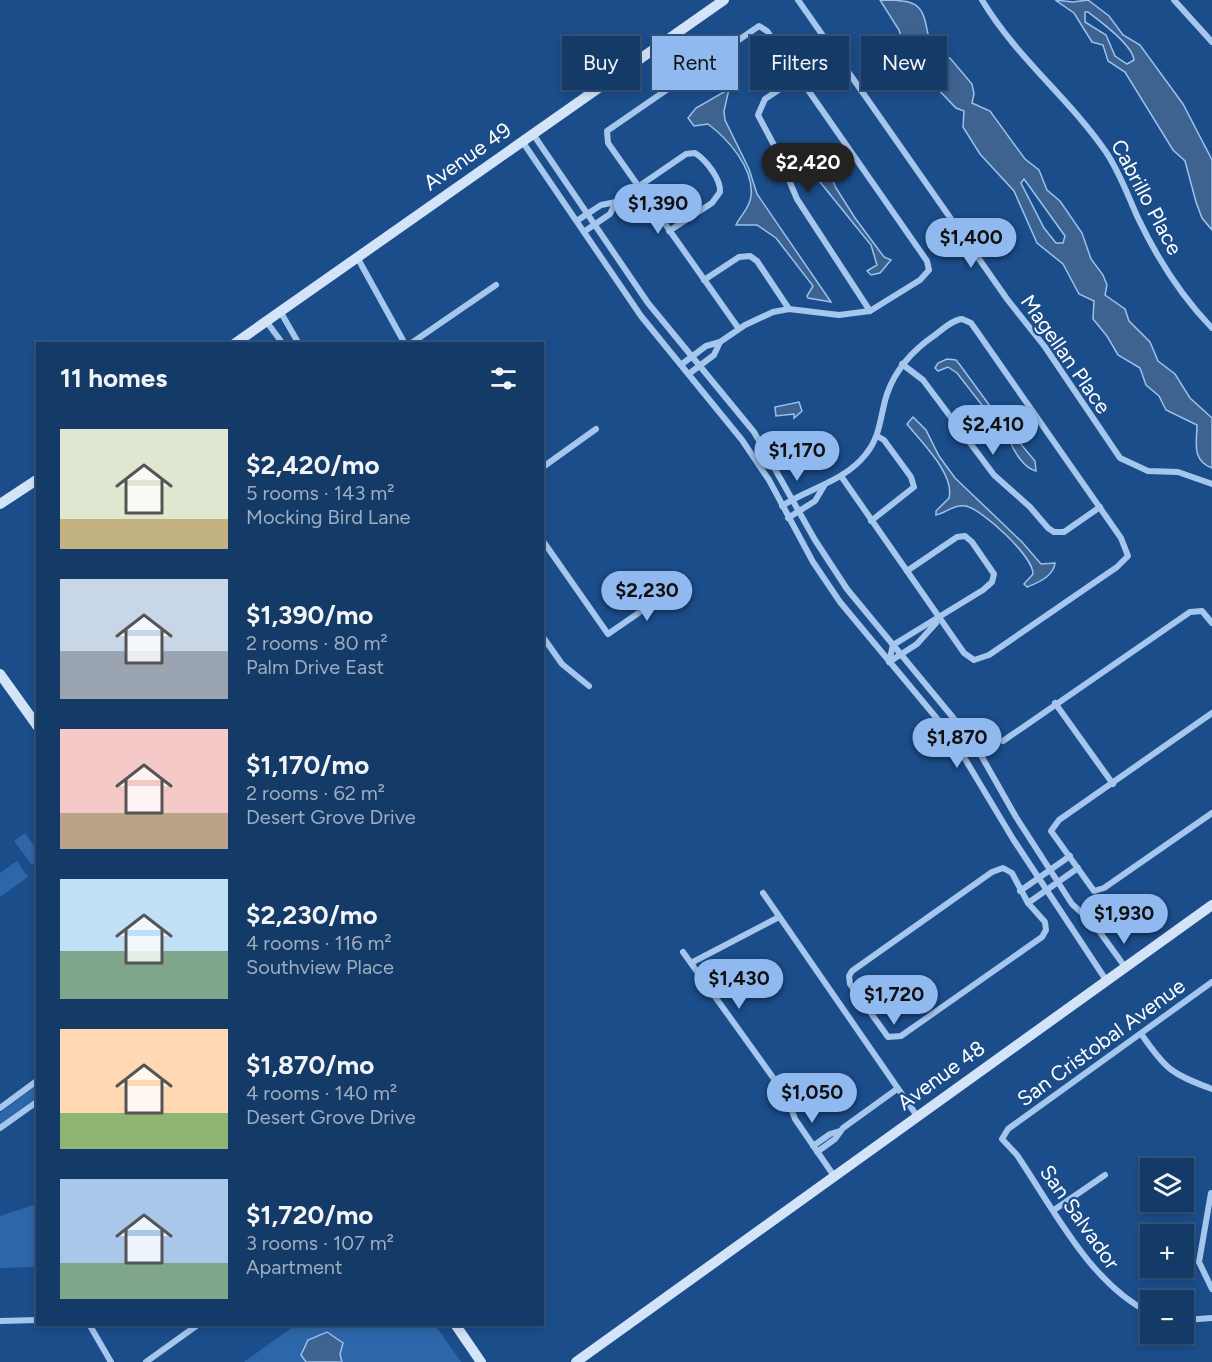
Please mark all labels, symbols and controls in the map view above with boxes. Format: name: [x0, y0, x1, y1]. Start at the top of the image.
chip: Buy: [562, 36, 640, 90]
chip: Rent: [652, 36, 738, 90]
chip: Filters: [750, 36, 849, 90]
chip: New: [861, 36, 947, 90]
street label: Avenue 49: [418, 117, 516, 195]
street label: Cabrillo Place: [1106, 135, 1188, 259]
pin: $2,420: [759, 143, 857, 194]
text: $2,420: [776, 150, 841, 174]
pin: $1,390: [609, 184, 707, 235]
text: $1,390: [628, 191, 688, 215]
pin: $1,400: [922, 218, 1020, 269]
text: $1,400: [939, 225, 1003, 249]
street label: Magellan Place: [1016, 290, 1116, 418]
text: 11 homes: [60, 362, 167, 394]
icon: filters: [487, 362, 520, 395]
pin: $2,410: [944, 405, 1042, 456]
text: $2,410: [962, 412, 1024, 436]
pin: $1,170: [748, 431, 846, 482]
text: $1,170: [768, 438, 826, 462]
text: $2,420/mo: [246, 449, 380, 481]
icon: home: [108, 453, 180, 525]
text: 5 rooms · 143 m²: [246, 481, 394, 505]
text: Mocking Bird Lane: [246, 505, 410, 529]
pin: $2,230: [598, 571, 696, 622]
text: $2,230: [615, 578, 679, 602]
text: $1,390/mo: [246, 599, 373, 631]
icon: home: [108, 603, 180, 675]
text: 2 rooms · 80 m²: [246, 631, 388, 655]
text: Palm Drive East: [246, 655, 384, 679]
pin: $1,870: [908, 718, 1006, 769]
text: $1,870: [927, 725, 987, 749]
text: $1,170/mo: [246, 749, 369, 781]
icon: home: [108, 753, 180, 825]
text: 2 rooms · 62 m²: [246, 781, 385, 805]
text: Desert Grove Drive: [246, 805, 416, 829]
pin: $1,930: [1075, 894, 1173, 945]
text: $2,230/mo: [246, 899, 378, 931]
text: $1,930: [1094, 901, 1154, 925]
icon: home: [108, 903, 180, 975]
text: 4 rooms · 116 m²: [246, 931, 392, 955]
text: Southview Place: [246, 955, 394, 979]
pin: $1,430: [690, 959, 788, 1010]
text: $1,430: [708, 966, 770, 990]
street label: San Cristobal Avenue: [1012, 973, 1190, 1111]
pin: $1,720: [845, 975, 943, 1026]
text: $1,720: [864, 982, 924, 1006]
street label: Avenue 48: [892, 1035, 990, 1115]
text: $1,870/mo: [246, 1049, 374, 1081]
icon: home: [108, 1053, 180, 1125]
pin: $1,050: [763, 1073, 861, 1124]
text: $1,050: [781, 1080, 843, 1104]
text: 4 rooms · 140 m²: [246, 1081, 397, 1105]
text: Desert Grove Drive: [246, 1105, 416, 1129]
map controls: [1140, 1158, 1194, 1344]
button: layers: [1140, 1158, 1194, 1212]
street label: San Salvador: [1035, 1160, 1125, 1274]
text: $1,720/mo: [246, 1199, 373, 1231]
icon: home: [108, 1203, 180, 1275]
button: +: [1140, 1224, 1194, 1278]
text: 3 rooms · 107 m²: [246, 1231, 394, 1255]
text: Apartment: [246, 1255, 343, 1279]
button: −: [1140, 1290, 1194, 1344]

